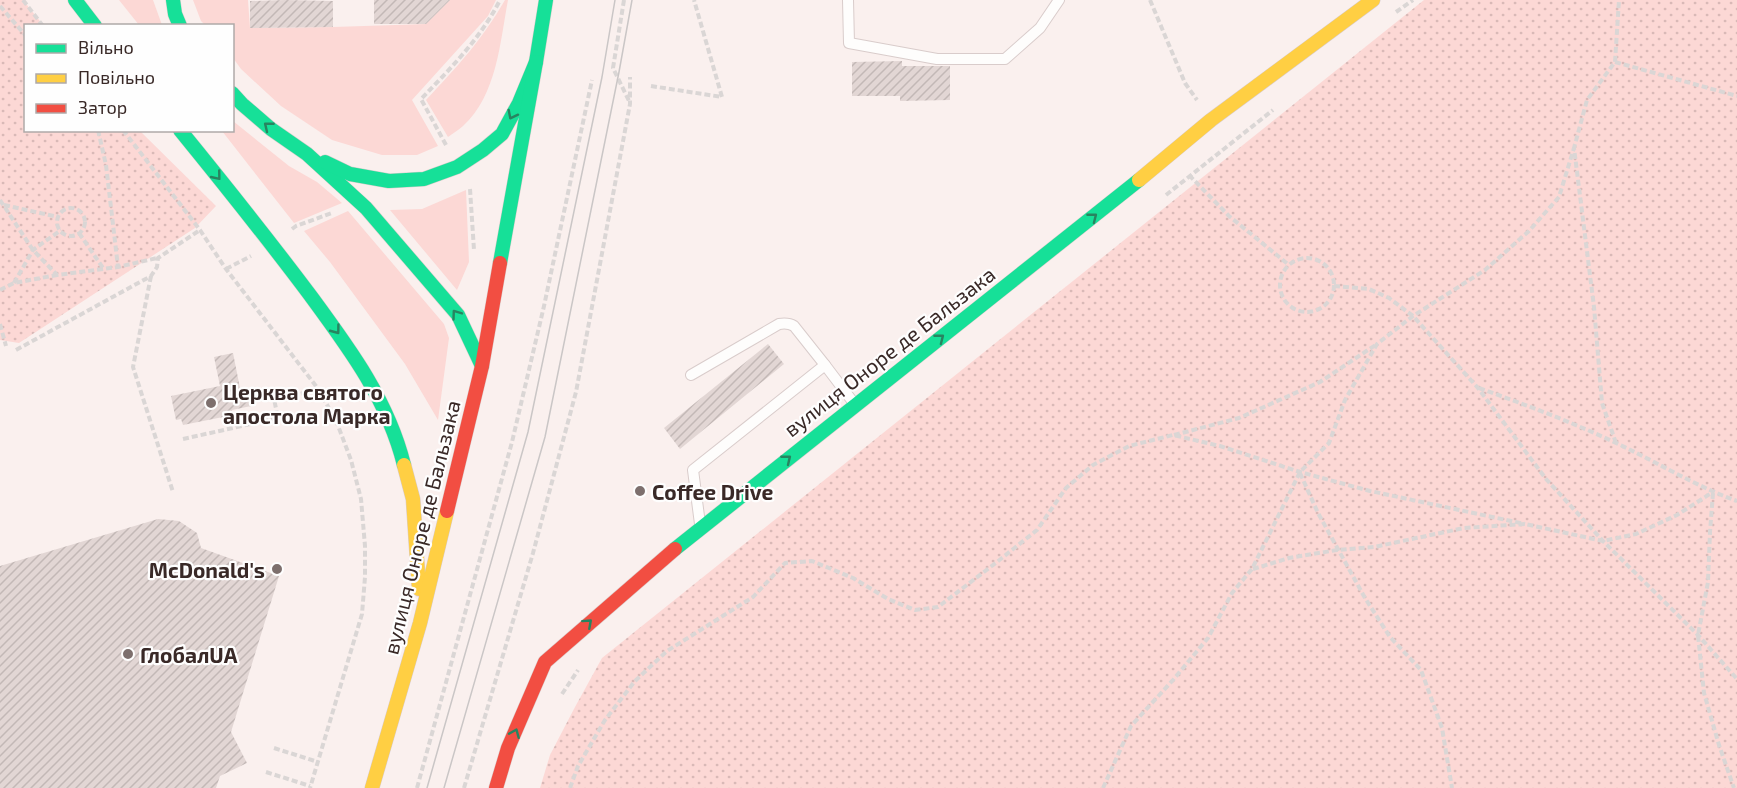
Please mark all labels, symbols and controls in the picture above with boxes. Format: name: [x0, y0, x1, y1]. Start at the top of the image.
legend: [24, 24, 234, 132]
text: Вільно: [78, 36, 134, 58]
text: Повільно: [78, 66, 155, 88]
text: Затор: [78, 96, 127, 118]
one-way arrow: [508, 108, 520, 119]
one-way arrow: [264, 122, 275, 133]
one-way arrow: [210, 169, 221, 180]
one-way arrow: [1086, 213, 1097, 224]
street label: вулиця Оноре де Бальзака: [778, 261, 1000, 442]
one-way arrow: [452, 310, 463, 321]
one-way arrow: [329, 324, 340, 335]
one-way arrow: [933, 334, 944, 345]
place label: Церква святого апостола Марка: [223, 379, 391, 428]
marker: Церква святого апостола Марка: [204, 396, 218, 410]
street label: вулиця Оноре де Бальзака: [377, 397, 466, 657]
one-way arrow: [780, 455, 791, 466]
place label: Coffee Drive: [652, 479, 773, 504]
marker: Coffee Drive: [633, 484, 647, 498]
place label: McDonald's: [149, 557, 265, 582]
marker: McDonald's: [270, 562, 284, 576]
one-way arrow: [581, 619, 592, 630]
place label: ГлобалUA: [140, 642, 238, 667]
marker: ГлобалUA: [121, 647, 135, 661]
one-way arrow: [508, 728, 520, 739]

